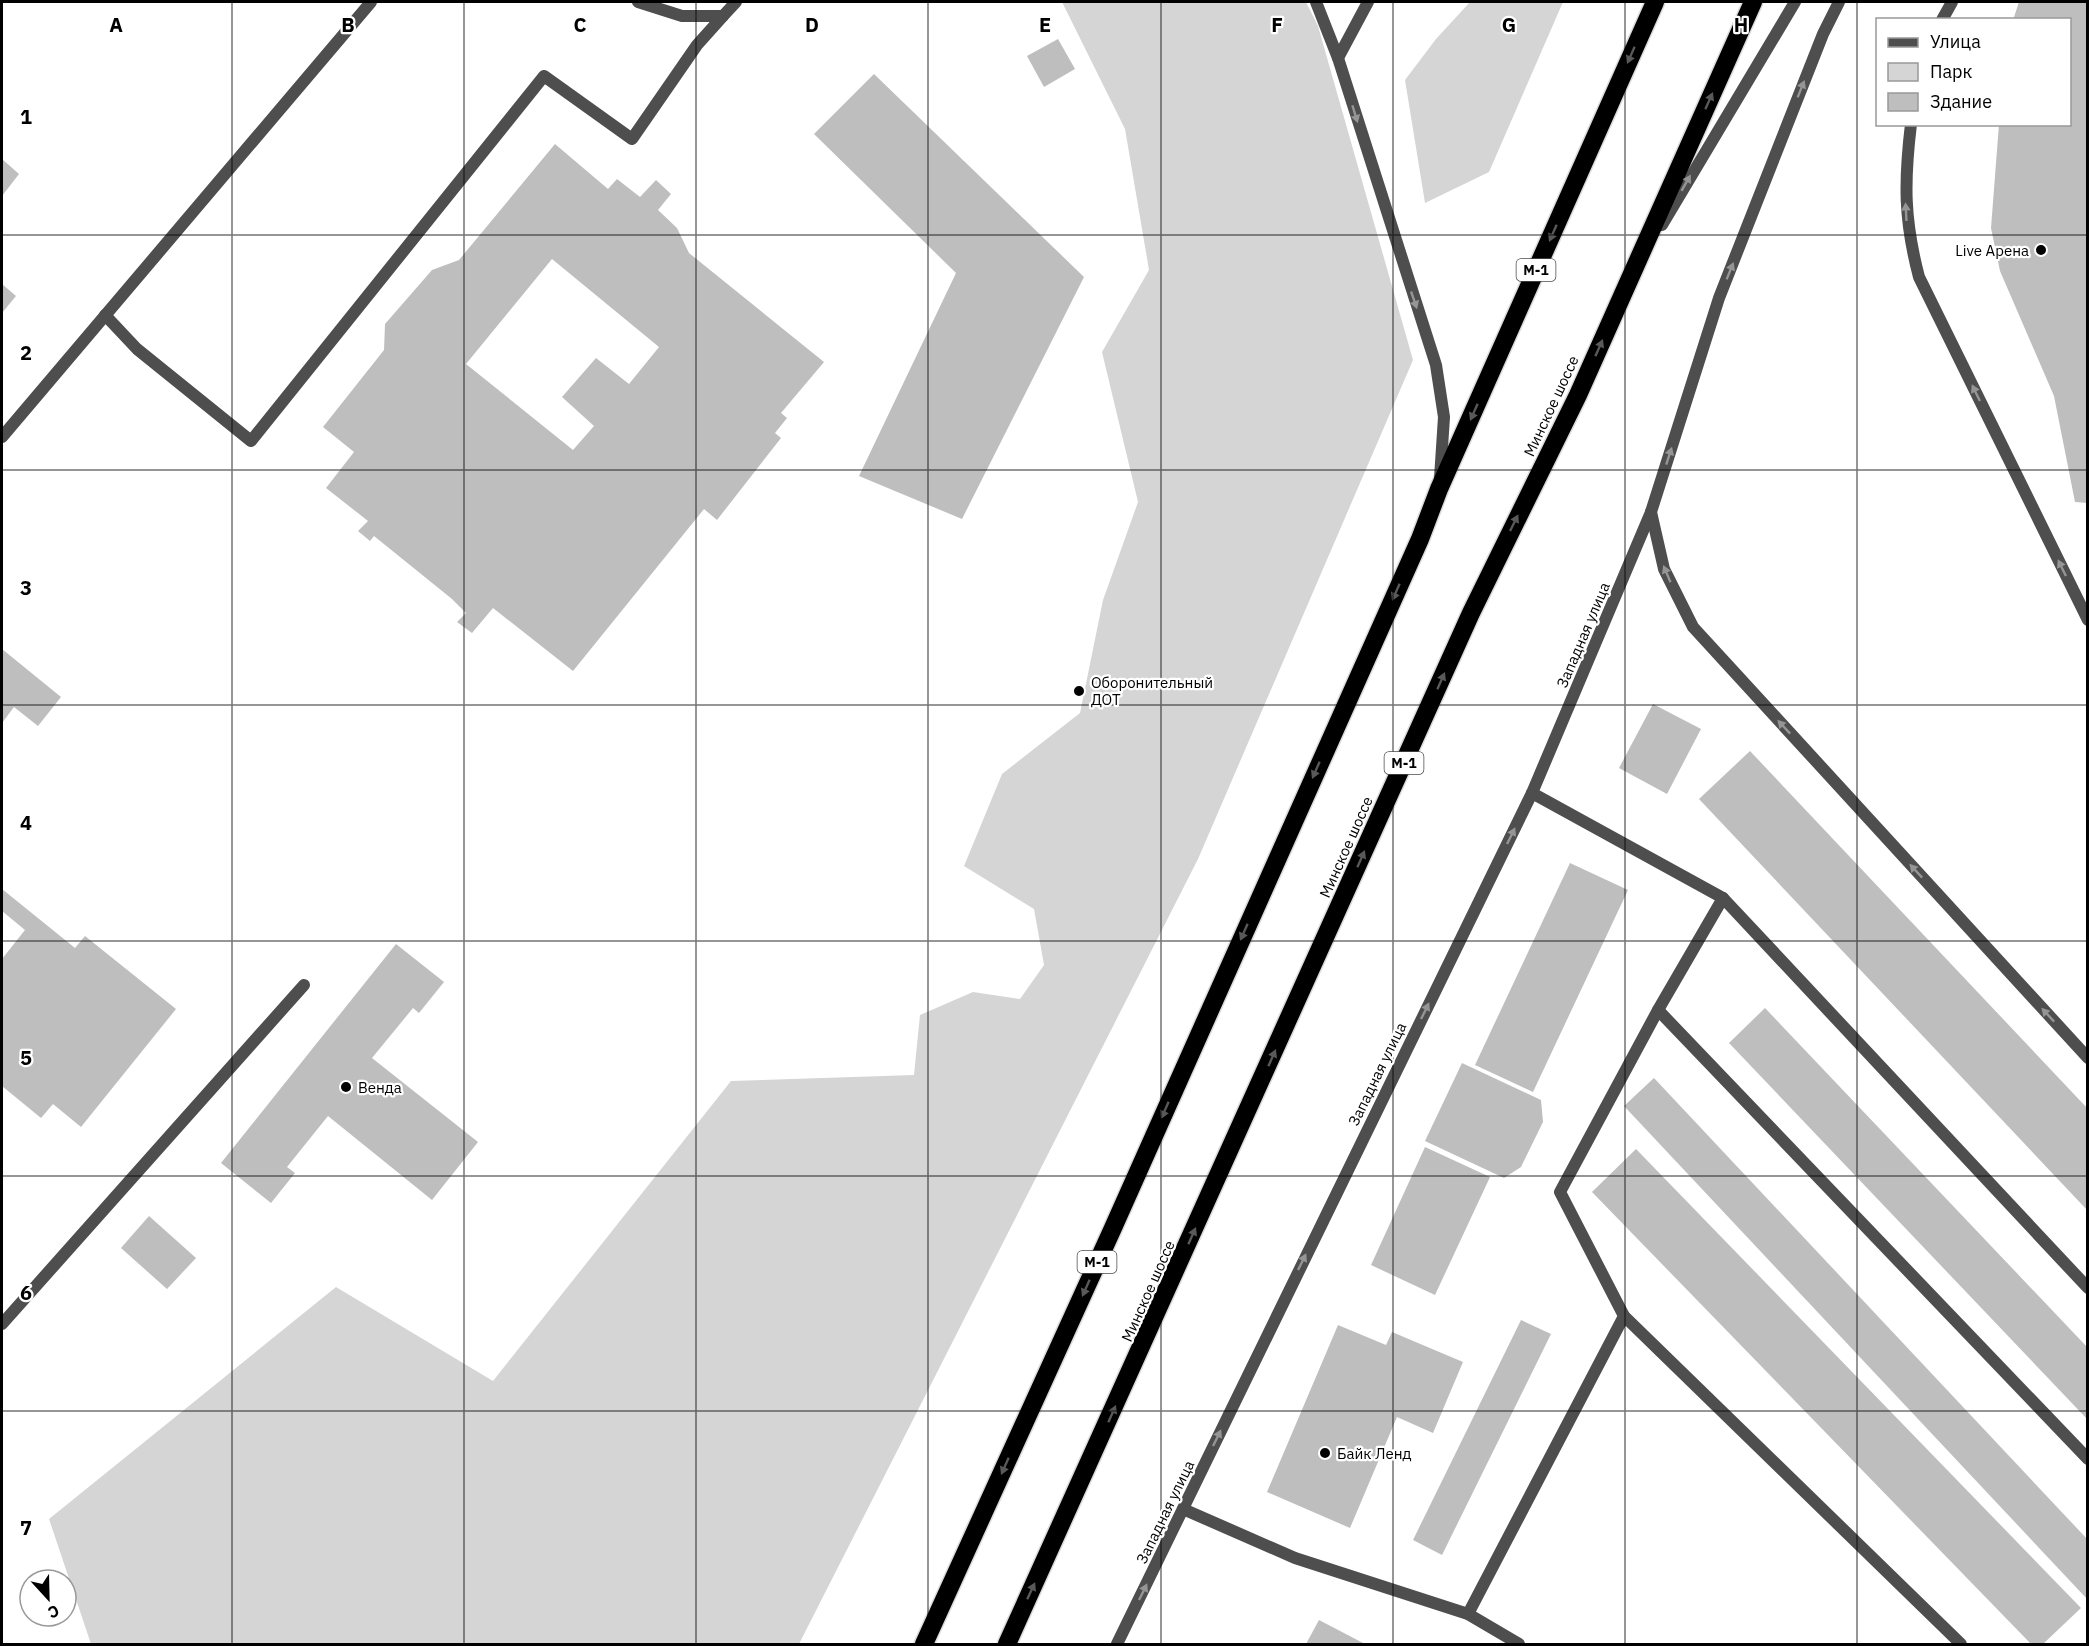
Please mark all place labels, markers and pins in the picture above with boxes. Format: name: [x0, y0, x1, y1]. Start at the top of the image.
place label: Live Арена: [1955, 241, 2029, 260]
marker: Live Арена: [2034, 243, 2048, 257]
place label: Оборонительный ДОТ: [1091, 673, 1213, 709]
marker: Оборонительный ДОТ: [1072, 684, 1086, 698]
place label: Венда: [358, 1078, 402, 1097]
marker: Венда: [339, 1080, 353, 1094]
place label: Байк Ленд: [1337, 1444, 1411, 1463]
marker: Байк Ленд: [1318, 1446, 1332, 1460]

